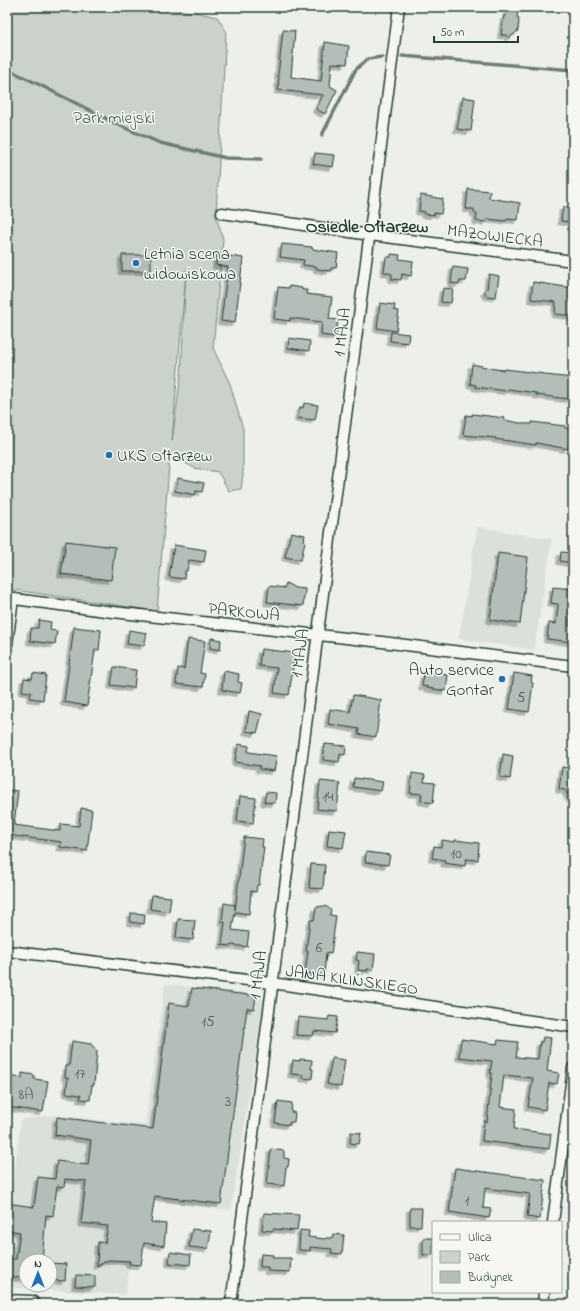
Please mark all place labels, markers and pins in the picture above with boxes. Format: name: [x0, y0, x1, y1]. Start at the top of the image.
place label: Letnia scena widowiskowa: [144, 242, 236, 287]
marker: Letnia scena widowiskowa: [131, 258, 141, 268]
place label: UKS Ołtarzew: [117, 444, 212, 469]
marker: UKS Ołtarzew: [104, 450, 114, 460]
place label: Auto service Gontar: [409, 658, 495, 703]
marker: Auto service Gontar: [497, 674, 507, 684]

